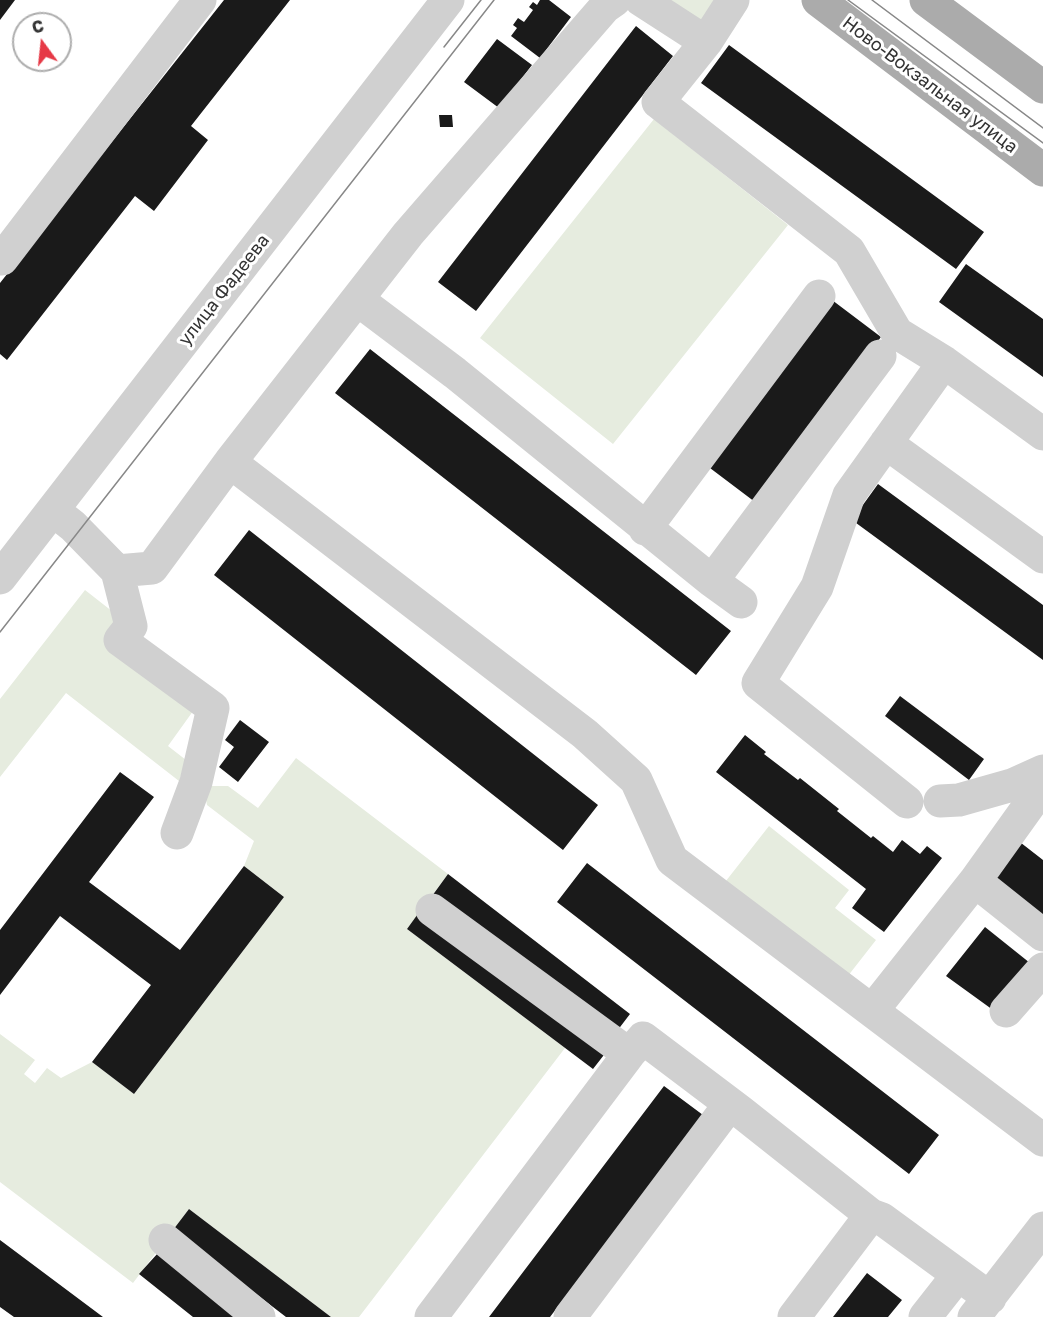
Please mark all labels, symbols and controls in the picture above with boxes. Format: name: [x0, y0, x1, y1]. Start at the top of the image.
north arrow: [12, 12, 72, 72]
street label: Ново-Вокзальная улица: [838, 12, 1022, 158]
text: С: [30, 15, 46, 38]
street label: улица Фадеева: [174, 230, 274, 350]

